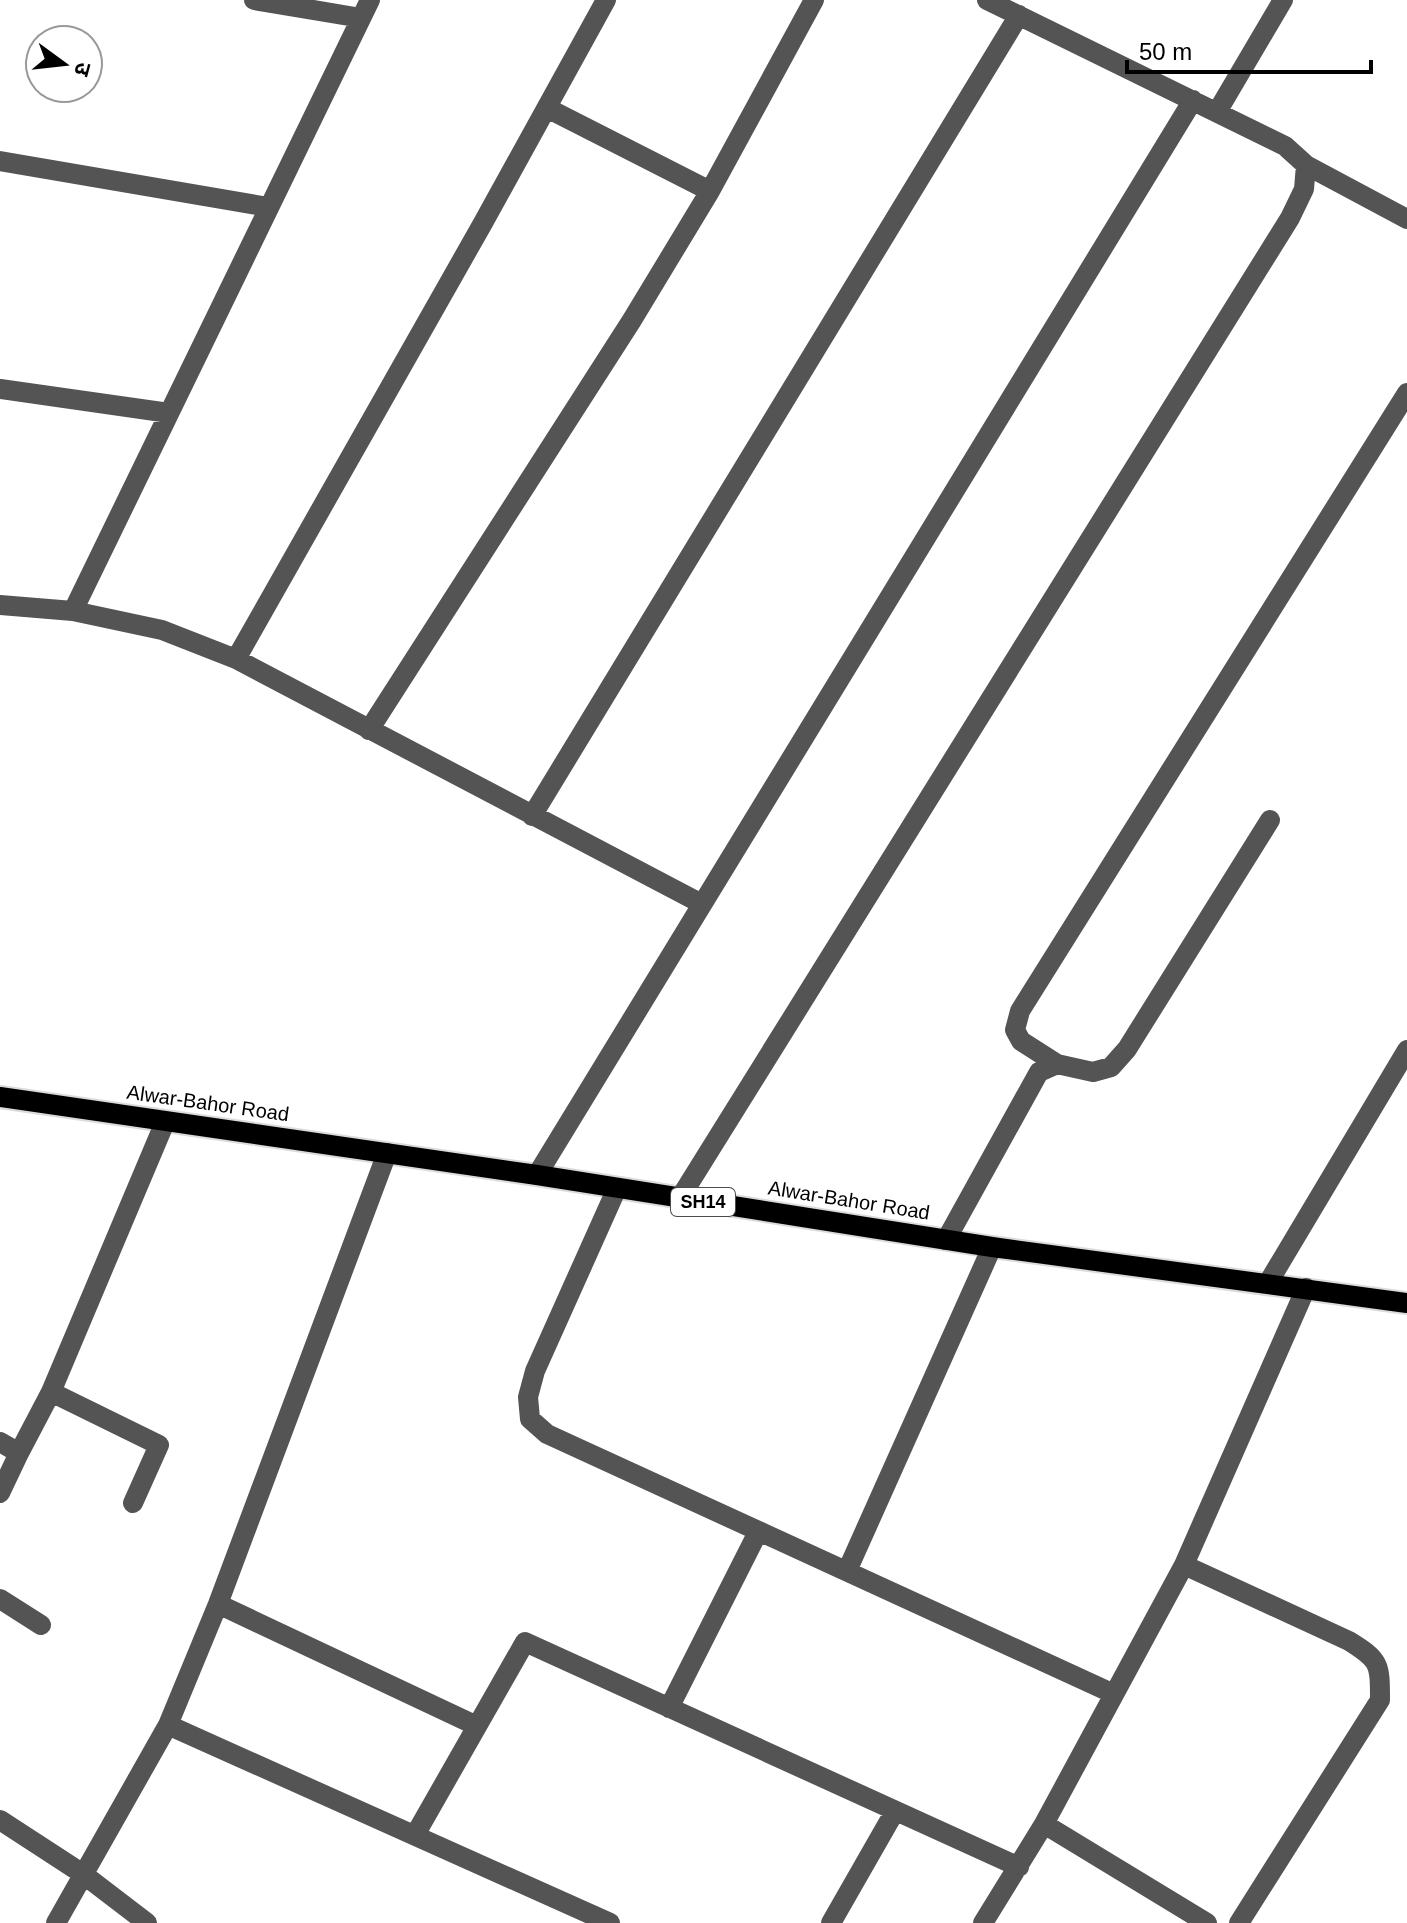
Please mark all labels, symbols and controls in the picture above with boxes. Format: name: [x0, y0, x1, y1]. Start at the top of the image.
north arrow: [24, 24, 104, 104]
scale bar: [1127, 24, 1371, 74]
text: 50 m: [1139, 38, 1192, 65]
text: उ: [69, 60, 97, 80]
street label: Alwar-Bahor Road: [126, 1081, 290, 1125]
street label: Alwar-Bahor Road: [767, 1176, 931, 1224]
road number: SH14: [671, 1188, 735, 1216]

